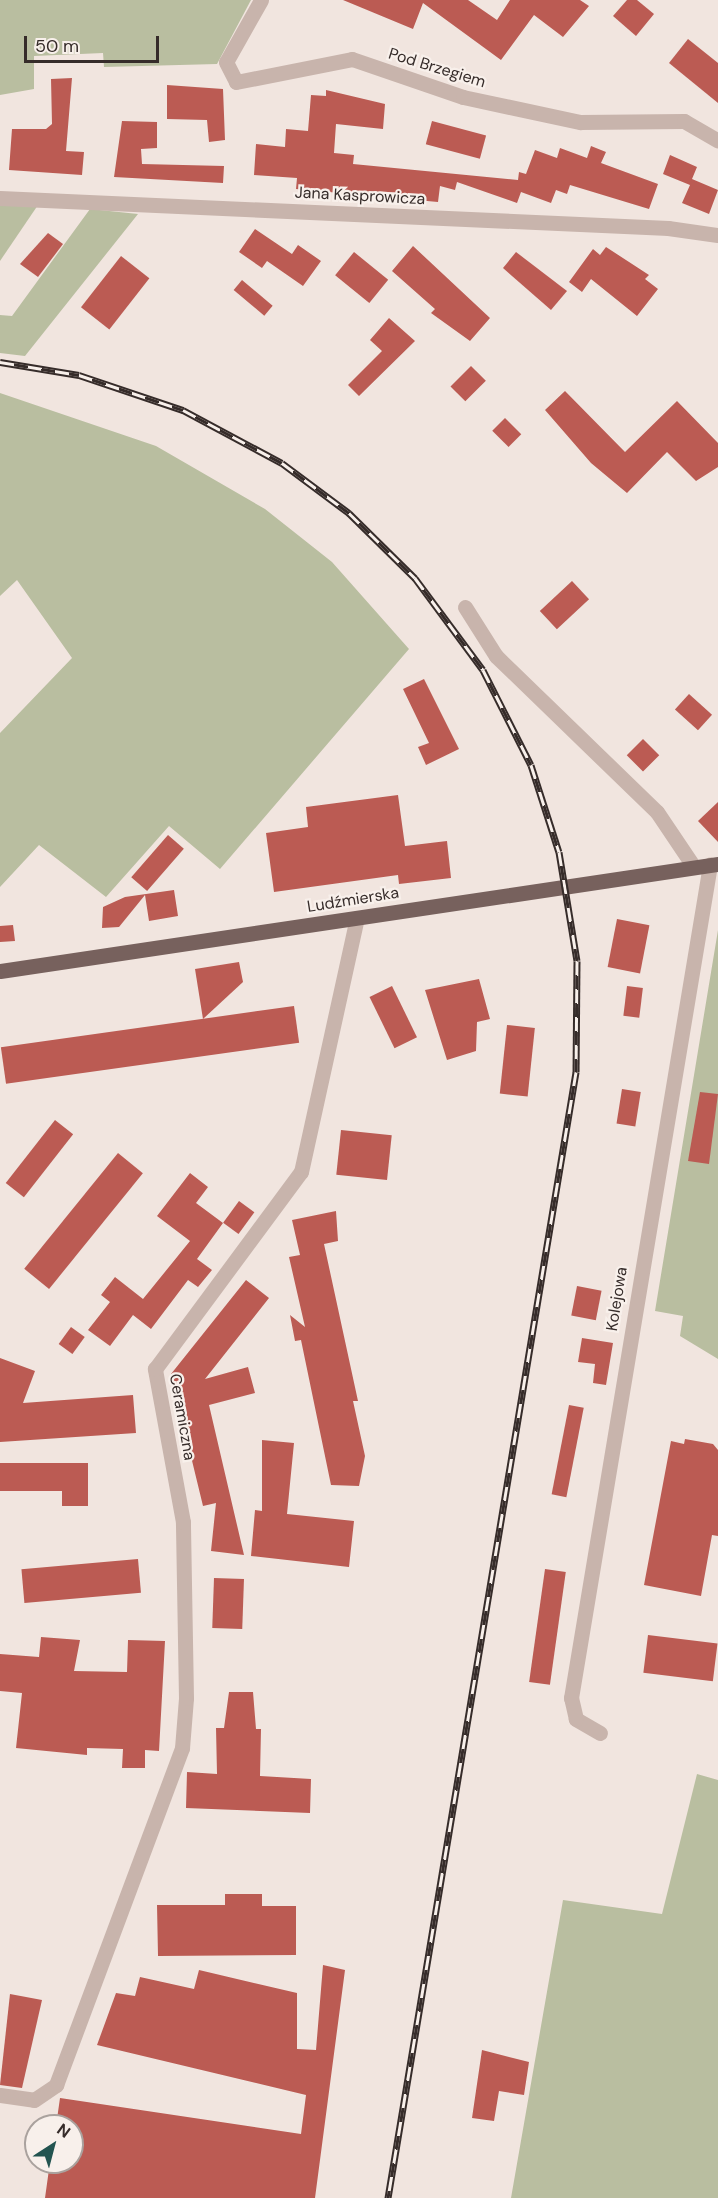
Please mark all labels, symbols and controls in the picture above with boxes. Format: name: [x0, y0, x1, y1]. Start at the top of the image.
scale bar: [27, 24, 162, 62]
text: 50 m: [35, 34, 79, 58]
street label: Pod Brzegiem: [386, 44, 488, 92]
street label: Jana Kasprowicza: [294, 183, 426, 209]
street label: Ludźmierska: [306, 883, 400, 917]
street label: Kolejowa: [602, 1266, 632, 1332]
street label: Ceramiczna: [165, 1372, 199, 1462]
north arrow: [24, 2114, 84, 2174]
text: N: [53, 2119, 75, 2143]

